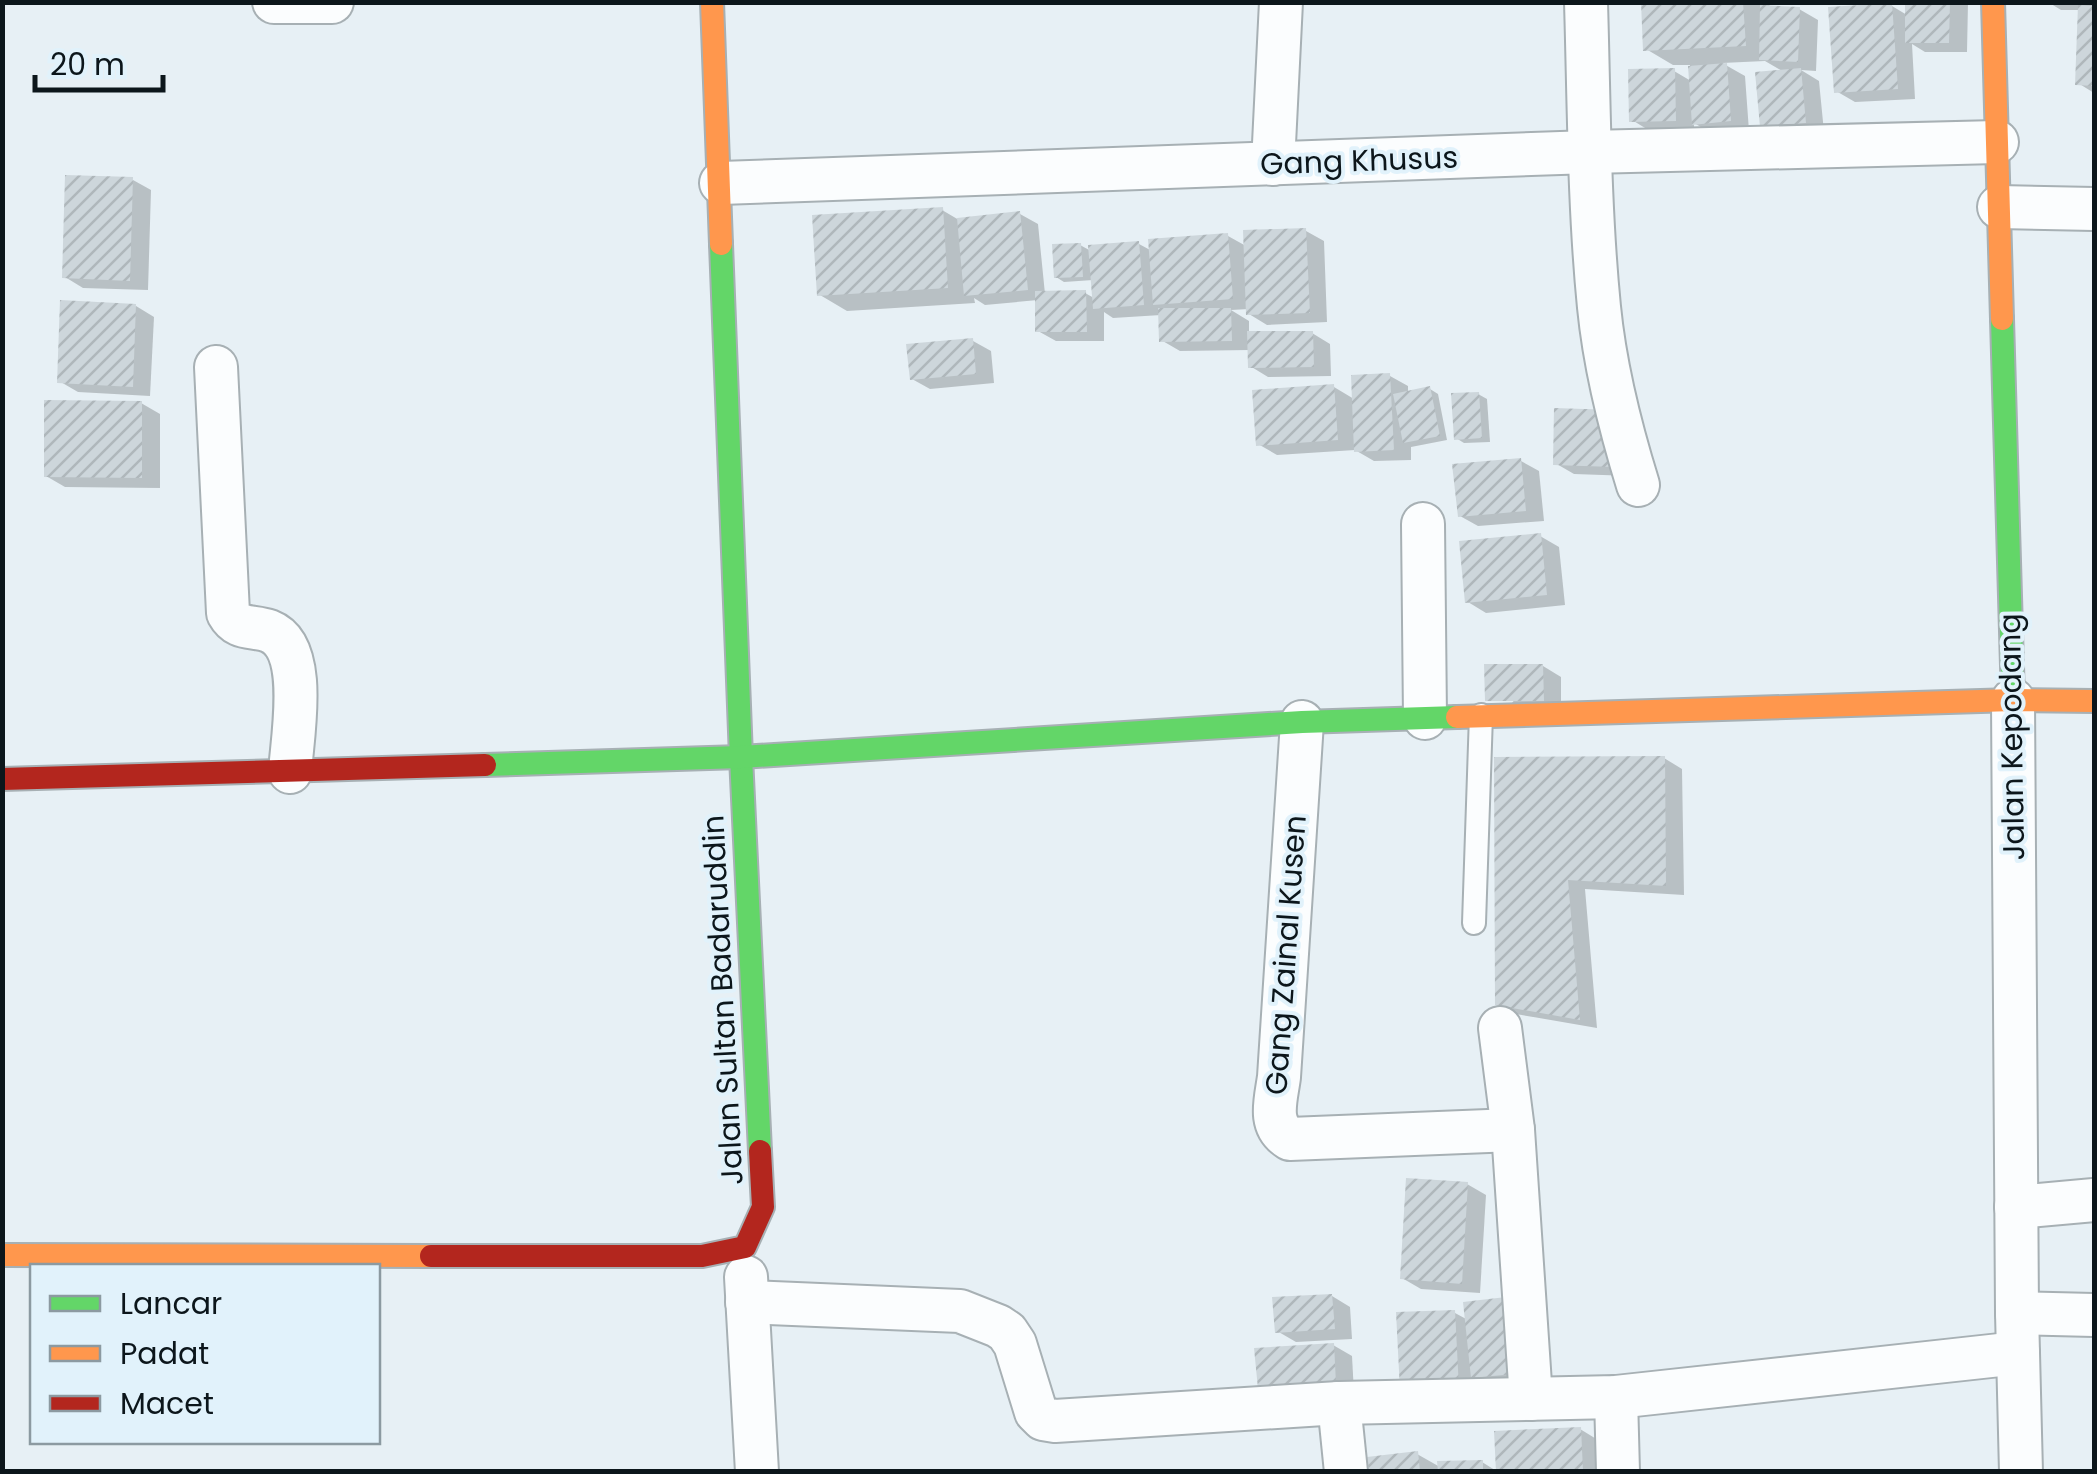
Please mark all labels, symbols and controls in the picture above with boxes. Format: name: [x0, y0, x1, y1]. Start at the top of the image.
scale bar: [35, 30, 162, 92]
text: 20 m: [50, 43, 125, 86]
street label: Gang Khusus: [1259, 136, 1459, 185]
street label: Jalan Kepodang: [1988, 613, 2035, 861]
street label: Jalan Sultan Badaruddin: [691, 814, 754, 1186]
street label: Gang Zainal Kusen: [1254, 814, 1317, 1096]
legend: [30, 1264, 380, 1444]
text: Lancar: [120, 1282, 222, 1325]
text: Padat: [120, 1332, 209, 1375]
text: Macet: [120, 1382, 214, 1425]

